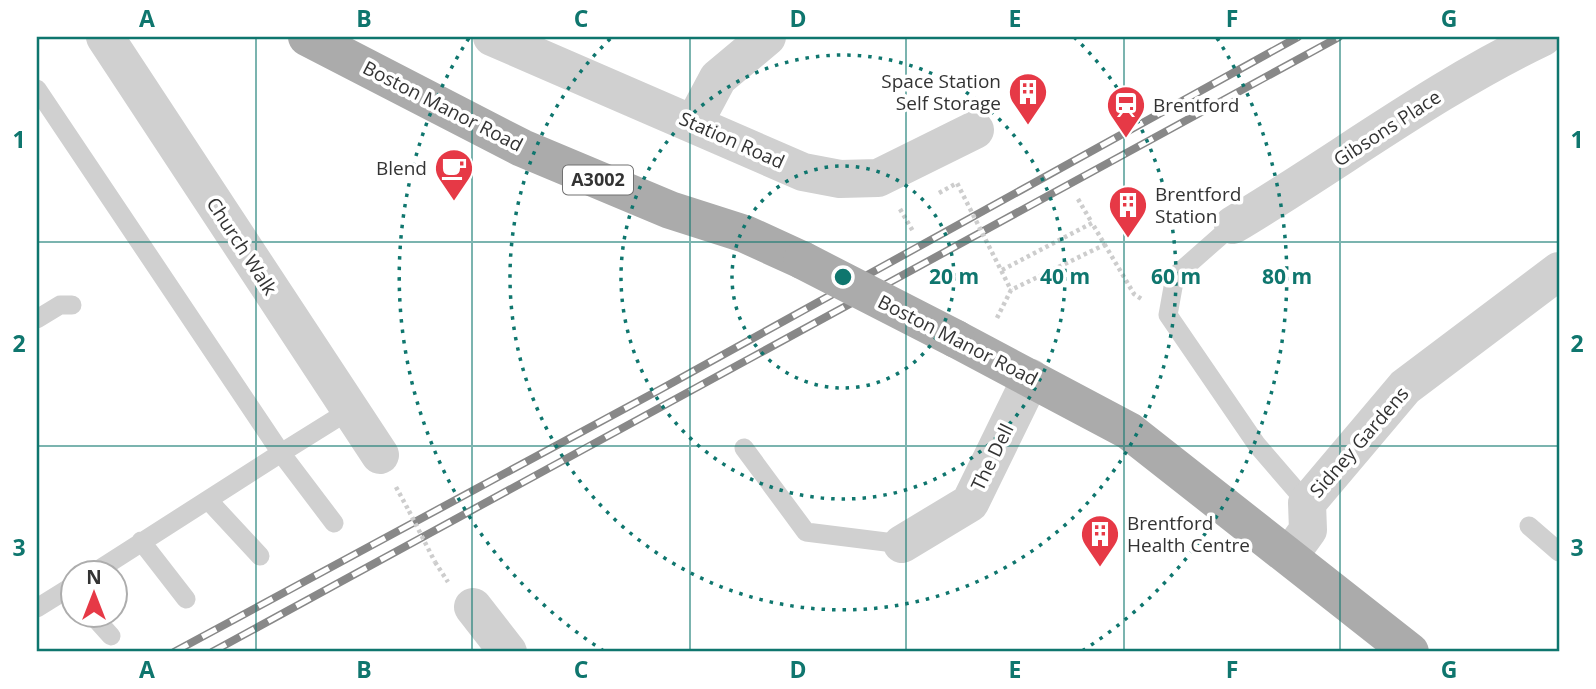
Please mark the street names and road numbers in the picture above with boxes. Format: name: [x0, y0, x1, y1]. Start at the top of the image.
street label: Boston Manor Road: [359, 54, 527, 158]
street label: Gibsons Place: [1328, 84, 1446, 172]
street label: Station Road: [675, 105, 789, 175]
road number: A3002: [563, 166, 633, 195]
street label: Church Walk: [201, 192, 283, 300]
street label: Boston Manor Road: [874, 288, 1042, 392]
street label: Sidney Gardens: [1304, 381, 1414, 503]
street label: The Dell: [965, 419, 1019, 495]

